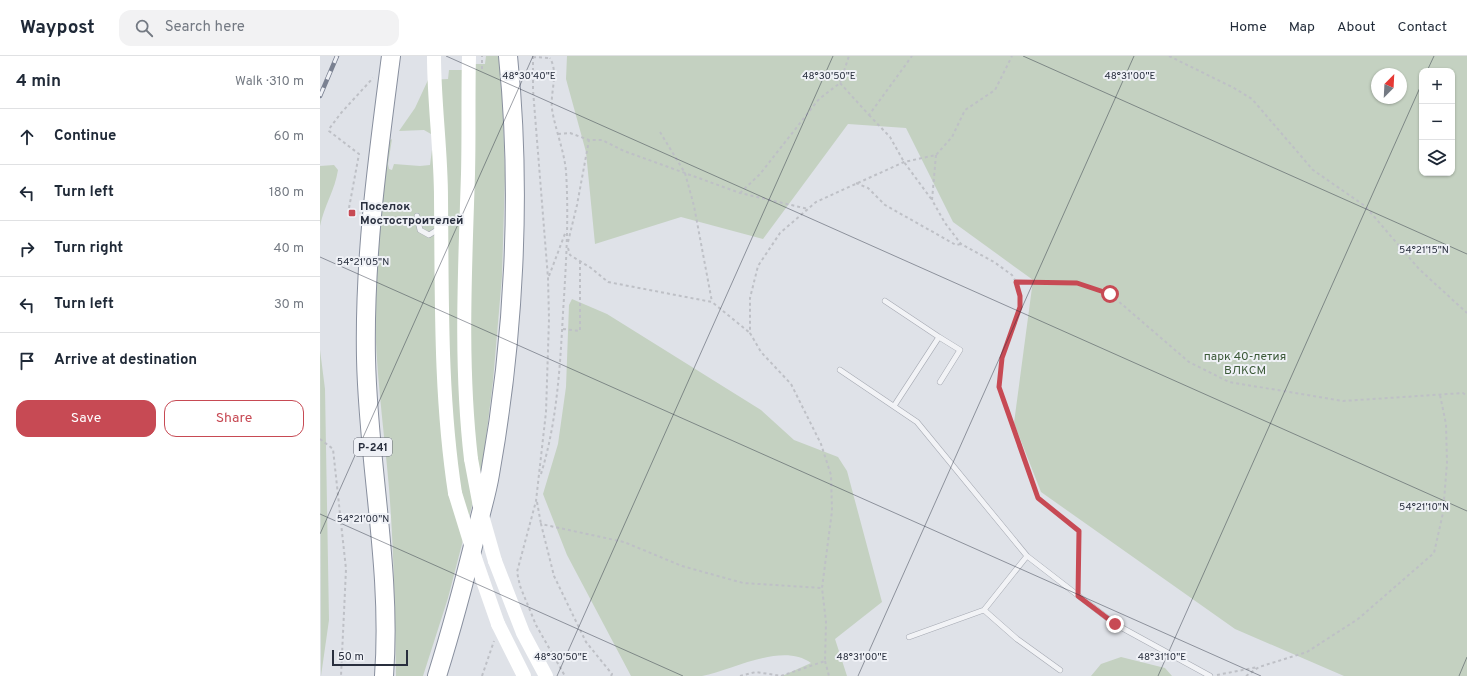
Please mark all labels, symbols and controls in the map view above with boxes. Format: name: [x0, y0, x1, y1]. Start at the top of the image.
search box: [119, 10, 399, 46]
text: Waypost: [20, 16, 95, 40]
icon: search: [133, 17, 155, 39]
text: Search here: [165, 18, 245, 37]
text: Home: [1230, 19, 1267, 36]
text: Map: [1289, 19, 1315, 36]
text: About: [1337, 19, 1376, 36]
text: Contact: [1398, 19, 1447, 36]
north arrow: [1371, 68, 1407, 104]
map controls: [1419, 68, 1455, 176]
button: +: [1419, 68, 1455, 104]
text: 48°30'40"E: [502, 70, 556, 83]
text: 48°30'50"E: [802, 70, 856, 83]
text: 48°31'00"E: [1104, 70, 1156, 83]
text: 4 min: [16, 71, 61, 93]
text: Walk · 310 m: [235, 74, 304, 90]
button: −: [1419, 104, 1455, 140]
icon: ahead: [16, 126, 38, 148]
text: Continue: [54, 127, 116, 146]
text: 60 m: [274, 129, 304, 145]
button: layers: [1419, 140, 1455, 176]
icon: left: [16, 182, 38, 204]
text: Turn left: [54, 183, 114, 202]
text: 180 m: [269, 185, 304, 201]
place label: Поселок Мостостроителей: [360, 199, 464, 229]
marker: Поселок Мостостроителей: [347, 208, 357, 218]
icon: right: [16, 238, 38, 260]
text: Turn right: [54, 239, 123, 258]
text: 40 m: [274, 241, 304, 257]
text: 54°21'15"N: [1399, 244, 1449, 257]
text: 54°21'05"N: [337, 256, 389, 269]
route start: [1101, 285, 1119, 303]
icon: left: [16, 294, 38, 316]
text: Turn left: [54, 295, 114, 314]
text: 30 m: [274, 297, 304, 313]
park label: парк 40-летия ВЛКСМ: [1204, 349, 1286, 379]
icon: arrive: [16, 350, 38, 372]
text: Arrive at destination: [54, 351, 197, 370]
button: Save: [16, 400, 156, 437]
button: Share: [164, 400, 304, 437]
road number: Р-241: [354, 438, 392, 456]
text: 54°21'10"N: [1399, 501, 1449, 514]
text: 54°21'00"N: [337, 513, 389, 526]
route end: [1106, 615, 1124, 633]
scale bar: [332, 648, 408, 667]
text: 50 m: [338, 650, 364, 664]
text: 48°30'50"E: [534, 651, 588, 664]
text: 48°31'00"E: [836, 651, 888, 664]
text: 48°31'10"E: [1138, 651, 1186, 664]

